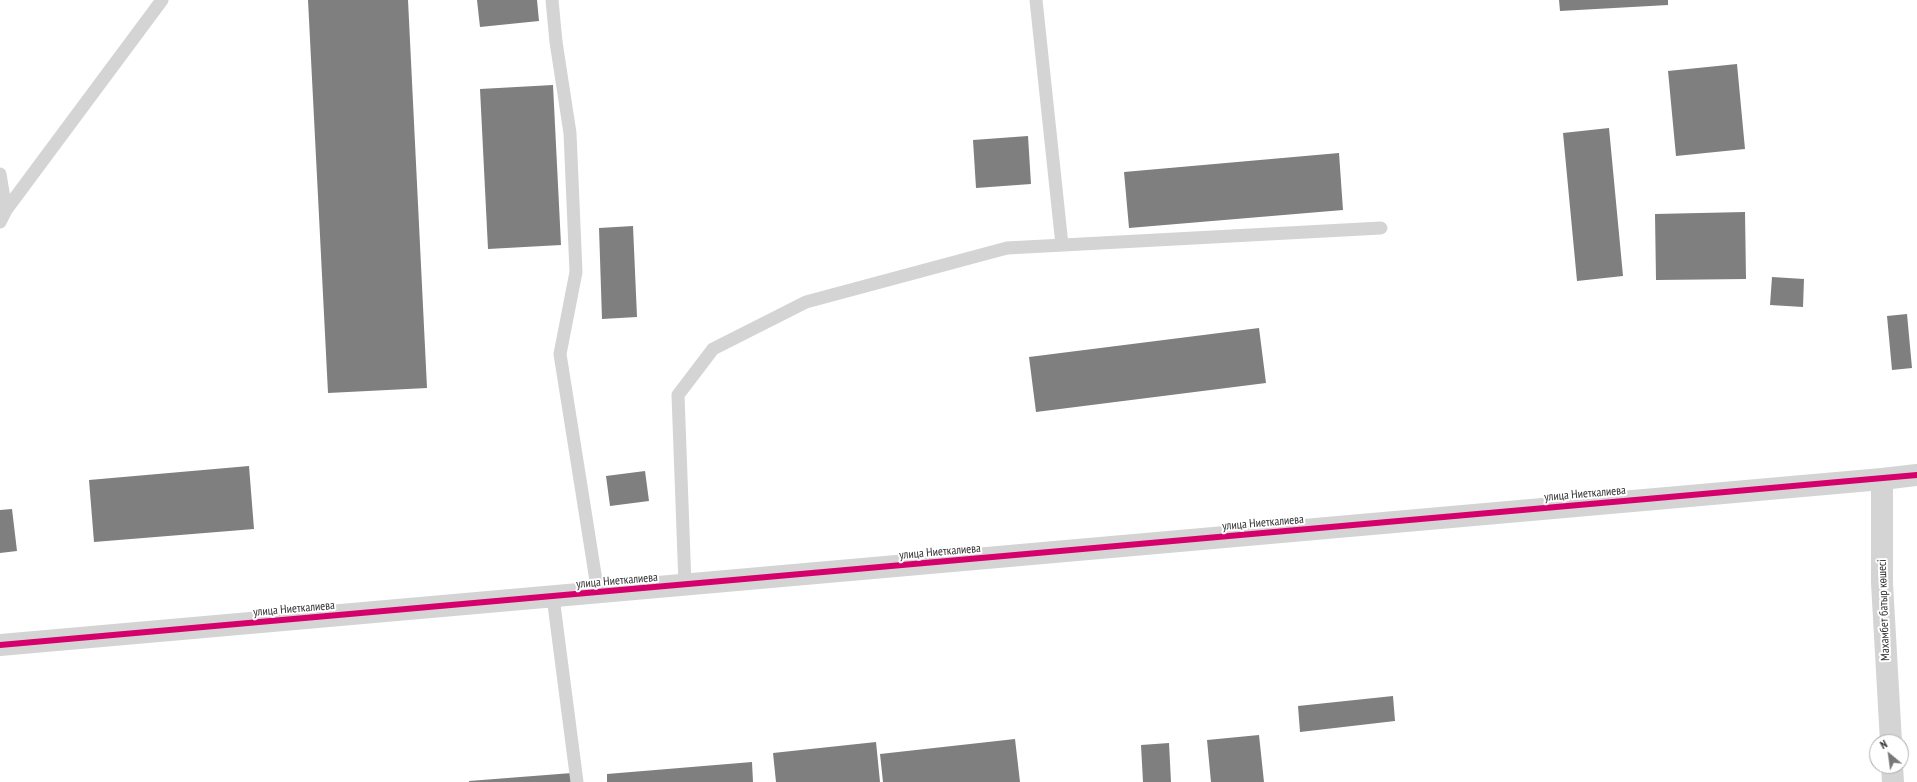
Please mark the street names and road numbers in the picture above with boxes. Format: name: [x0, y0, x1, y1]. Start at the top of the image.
street label: улица Ниеткалиева: [1544, 483, 1626, 505]
street label: улица Ниеткалиева: [1222, 512, 1304, 534]
street label: улица Ниеткалиева: [899, 541, 981, 563]
street label: Махамбет батыр көшесі: [1875, 559, 1893, 661]
street label: улица Ниеткалиева: [576, 570, 658, 592]
street label: улица Ниеткалиева: [253, 598, 335, 620]

